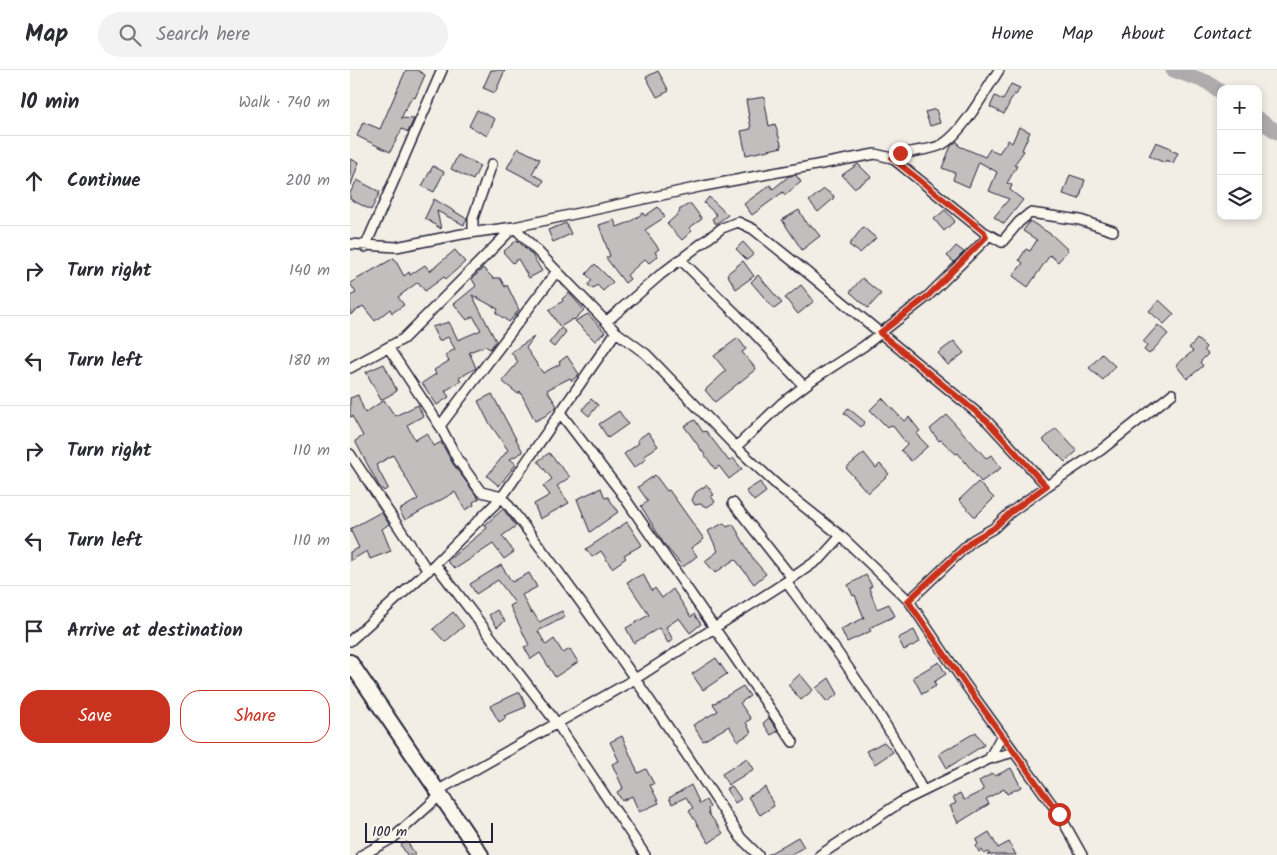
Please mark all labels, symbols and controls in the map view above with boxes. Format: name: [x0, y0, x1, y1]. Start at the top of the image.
search box: [98, 12, 448, 57]
text: Map: [25, 15, 68, 54]
text: Search here: [156, 20, 250, 50]
text: Home: [991, 20, 1034, 49]
text: Map: [1062, 20, 1093, 49]
text: About: [1121, 20, 1165, 49]
text: Contact: [1193, 20, 1252, 49]
icon: search: [116, 21, 144, 49]
map controls: [1217, 85, 1262, 220]
button: +: [1217, 85, 1262, 130]
text: 10 min: [20, 86, 80, 119]
text: Walk · 740 m: [239, 90, 330, 115]
button: −: [1217, 130, 1262, 175]
route end: [889, 142, 912, 165]
text: Continue: [67, 166, 140, 196]
icon: ahead: [20, 167, 48, 195]
text: 200 m: [286, 168, 330, 193]
button: layers: [1217, 175, 1262, 220]
text: Turn right: [67, 256, 152, 286]
icon: right: [20, 257, 48, 285]
text: 140 m: [289, 258, 330, 283]
text: Turn left: [67, 346, 142, 376]
icon: left: [20, 347, 48, 375]
text: 180 m: [288, 348, 330, 373]
text: Turn right: [67, 436, 152, 466]
icon: right: [20, 437, 48, 465]
text: 110 m: [293, 438, 330, 463]
text: Turn left: [67, 526, 142, 556]
icon: left: [20, 527, 48, 555]
text: 110 m: [293, 528, 330, 553]
text: Arrive at destination: [67, 616, 243, 646]
icon: arrive: [20, 617, 48, 645]
button: Save: [20, 690, 170, 743]
button: Share: [180, 690, 330, 743]
route start: [1048, 803, 1071, 826]
scale bar: [365, 820, 492, 843]
text: 100 m: [372, 821, 407, 843]

